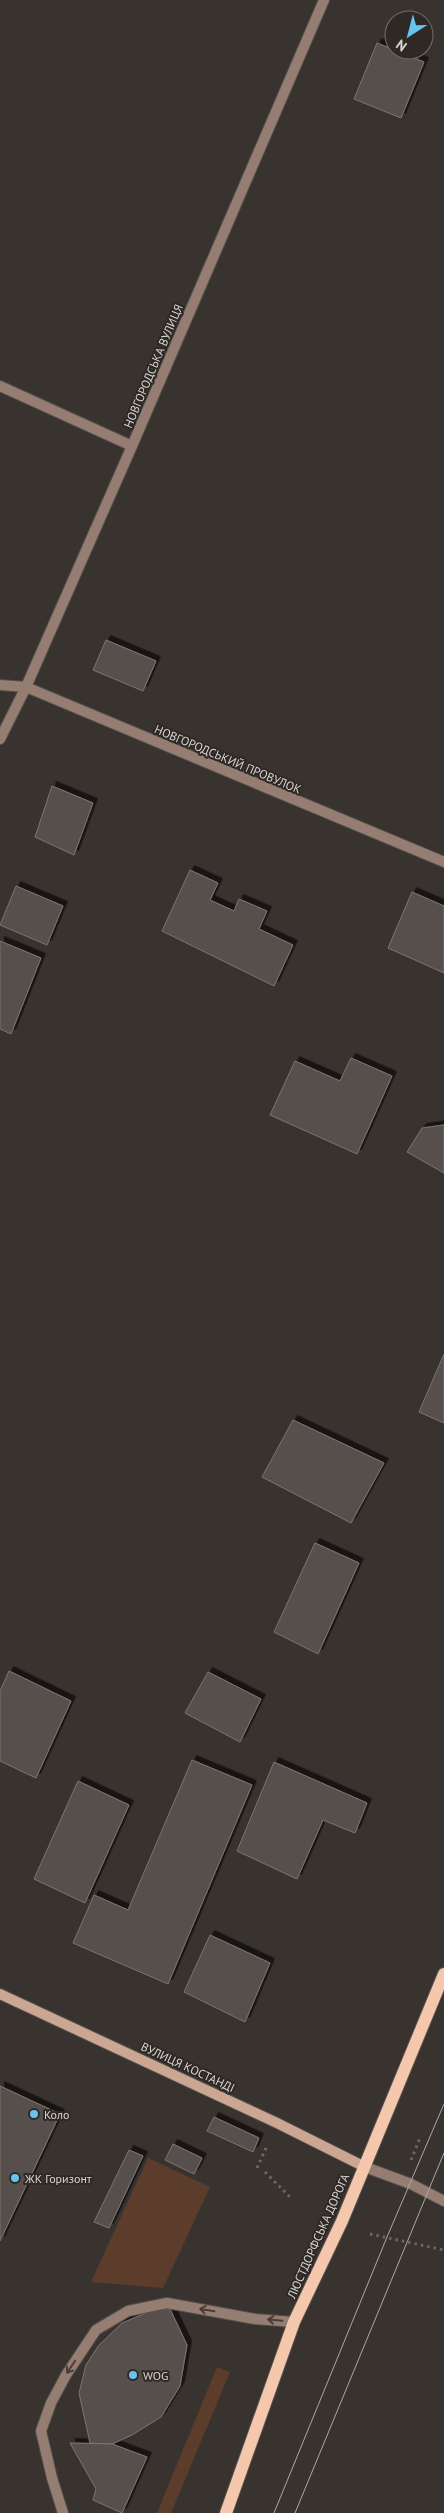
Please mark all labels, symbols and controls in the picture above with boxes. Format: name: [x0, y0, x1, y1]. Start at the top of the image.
north arrow: [384, 10, 434, 60]
text: N: [392, 36, 410, 56]
street label: НОВГОРОДСЬКА ВУЛИЦЯ: [120, 302, 186, 430]
street label: НОВГОРОДСЬКИЙ ПРОВУЛОК: [152, 721, 304, 797]
street label: ВУЛИЦЯ КОСТАНДІ: [139, 2039, 237, 2095]
place label: Коло: [44, 2107, 69, 2122]
marker: Коло: [28, 2108, 40, 2120]
place label: ЖК Горизонт: [24, 2171, 92, 2186]
street label: ЛЮСТДОРФСЬКА ДОРОГА: [283, 2171, 352, 2302]
marker: ЖК Горизонт: [9, 2172, 21, 2184]
one-way arrow: [200, 2305, 216, 2315]
one-way arrow: [267, 2316, 283, 2325]
one-way arrow: [66, 2360, 76, 2374]
place label: WOG: [143, 2368, 168, 2383]
marker: WOG: [127, 2369, 139, 2381]

